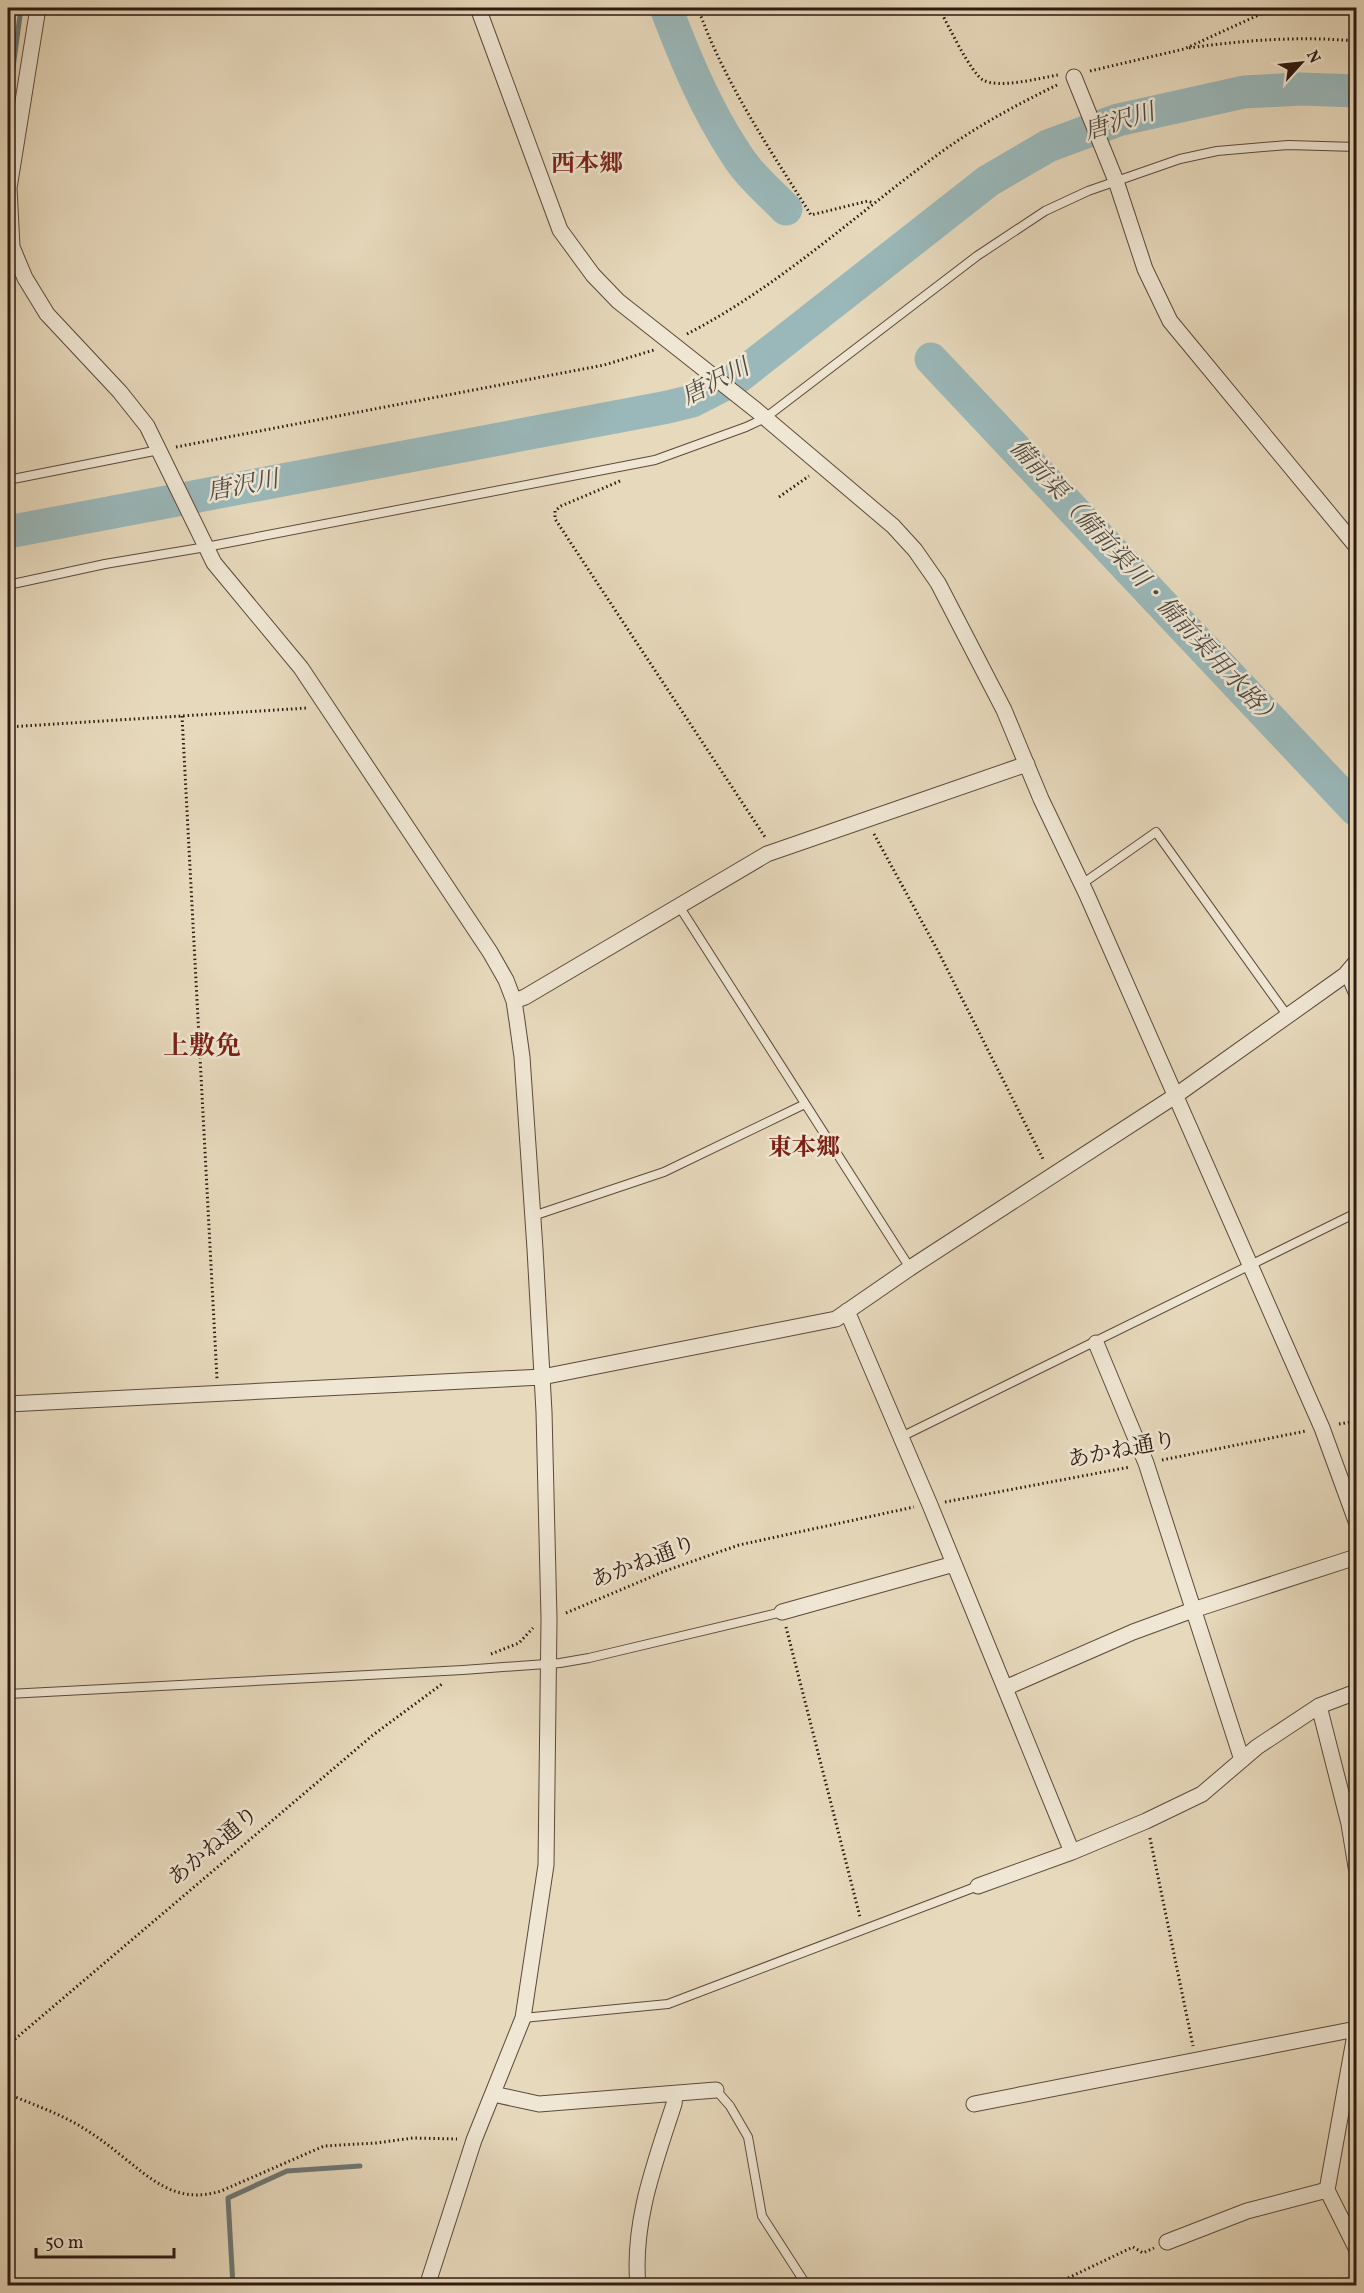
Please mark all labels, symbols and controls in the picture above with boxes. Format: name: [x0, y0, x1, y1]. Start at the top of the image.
north arrow: [1271, 33, 1331, 93]
text: N: [1300, 47, 1325, 68]
water label: 唐沢川: [1081, 95, 1162, 150]
district label: 西本郷: [551, 148, 623, 182]
water label: 唐沢川: [676, 350, 758, 414]
water label: 備前渠（備前渠川・備前渠用水路）: [1001, 432, 1287, 736]
water label: 唐沢川: [204, 463, 285, 511]
district label: 上敷免: [163, 1029, 241, 1065]
district label: 東本郷: [768, 1132, 840, 1166]
street label: あかね通り: [1065, 1425, 1179, 1477]
street label: あかね通り: [587, 1529, 701, 1597]
street label: あかね通り: [162, 1800, 266, 1894]
scale bar: [36, 2221, 174, 2259]
text: 50 m: [45, 2231, 84, 2256]

